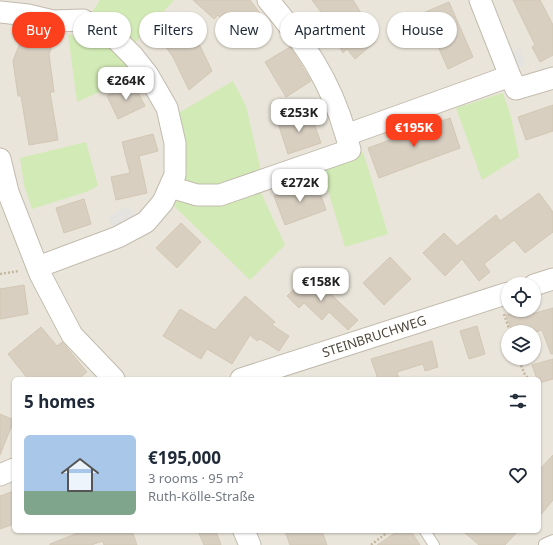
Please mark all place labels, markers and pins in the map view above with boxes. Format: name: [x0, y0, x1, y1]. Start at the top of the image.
pin: €264K: [98, 67, 154, 101]
pin: €253K: [271, 99, 327, 133]
pin: €195K: [386, 114, 442, 148]
pin: €272K: [272, 169, 328, 203]
pin: €158K: [293, 268, 349, 302]

